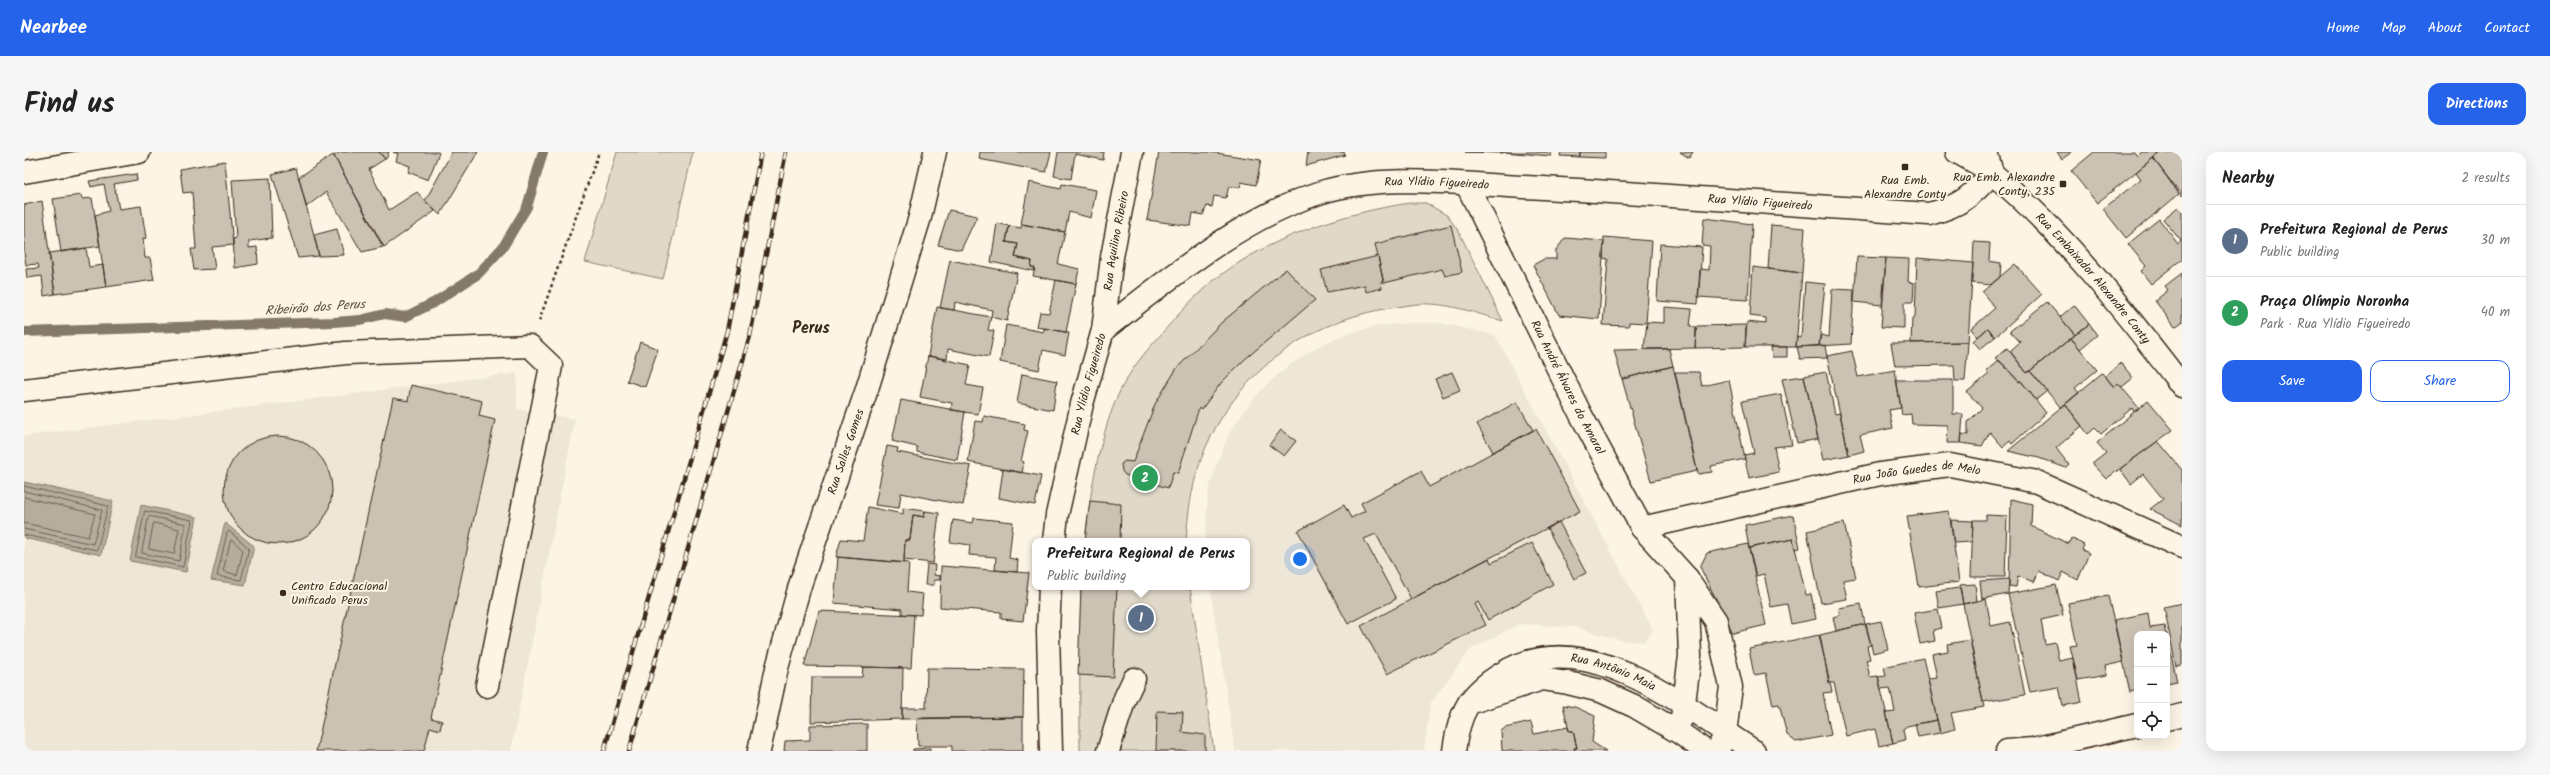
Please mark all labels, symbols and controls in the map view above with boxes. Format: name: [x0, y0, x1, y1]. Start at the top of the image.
text: Nearbee: [20, 13, 87, 43]
text: Home: [2326, 17, 2360, 39]
text: Map: [2382, 17, 2406, 39]
text: About: [2428, 17, 2462, 39]
text: Contact: [2484, 17, 2530, 39]
text: Find us: [24, 82, 115, 127]
button: Directions: [2428, 83, 2526, 125]
marker: Rua Emb. Alexandre Conty: [1900, 162, 1910, 172]
text: Nearby: [2222, 165, 2274, 192]
place label: Rua Emb. Alexandre Conty, 235: [1953, 168, 2057, 201]
text: 2 results: [2462, 168, 2510, 189]
place label: Rua Emb. Alexandre Conty: [1864, 171, 1946, 204]
street label: Rua Ylídio Figueiredo: [1384, 172, 1490, 194]
marker: Rua Emb. Alexandre Conty, 235: [2058, 179, 2068, 189]
street label: Rua Aquilino Ribeiro: [1098, 189, 1134, 292]
street label: Rua Ylídio Figueiredo: [1707, 189, 1813, 215]
street label: Rua Embaixador Alexandre Conty: [2031, 208, 2155, 348]
text: Prefeitura Regional de Perus: [2260, 218, 2448, 242]
text: 1: [2233, 230, 2237, 251]
text: 30 m: [2481, 230, 2510, 251]
text: Public building: [2260, 242, 2339, 263]
text: Praça Olímpio Noronha: [2260, 290, 2409, 314]
water label: Ribeirão dos Perus: [264, 294, 367, 322]
text: 2: [2231, 302, 2239, 323]
text: 40 m: [2481, 302, 2510, 323]
text: Park · Rua Ylídio Figueiredo: [2260, 314, 2410, 335]
district label: Perus: [792, 316, 830, 341]
street label: Rua André Álvares do Amaral: [1526, 317, 1610, 458]
street label: Rua Ylídio Figueiredo: [1066, 331, 1111, 437]
button: Save: [2222, 360, 2362, 402]
button: Share: [2370, 360, 2510, 402]
street label: Rua Salles Gomes: [822, 406, 869, 497]
street label: Rua João Guedes de Melo: [1851, 455, 1982, 489]
pin: 2: [1132, 463, 1158, 493]
popup: [1032, 538, 1250, 590]
text: Prefeitura Regional de Perus: [1047, 542, 1235, 566]
your location: [1290, 549, 1310, 569]
text: Public building: [1047, 566, 1126, 587]
place label: Centro Educacional Unificado Perus: [291, 577, 387, 610]
marker: Centro Educacional Unificado Perus: [278, 588, 288, 598]
pin: 1: [1128, 603, 1154, 633]
map controls: [2134, 631, 2170, 739]
button: +: [2134, 631, 2170, 667]
street label: Rua Antônio Maia: [1569, 648, 1660, 696]
button: −: [2134, 667, 2170, 703]
button: locate: [2134, 703, 2170, 739]

